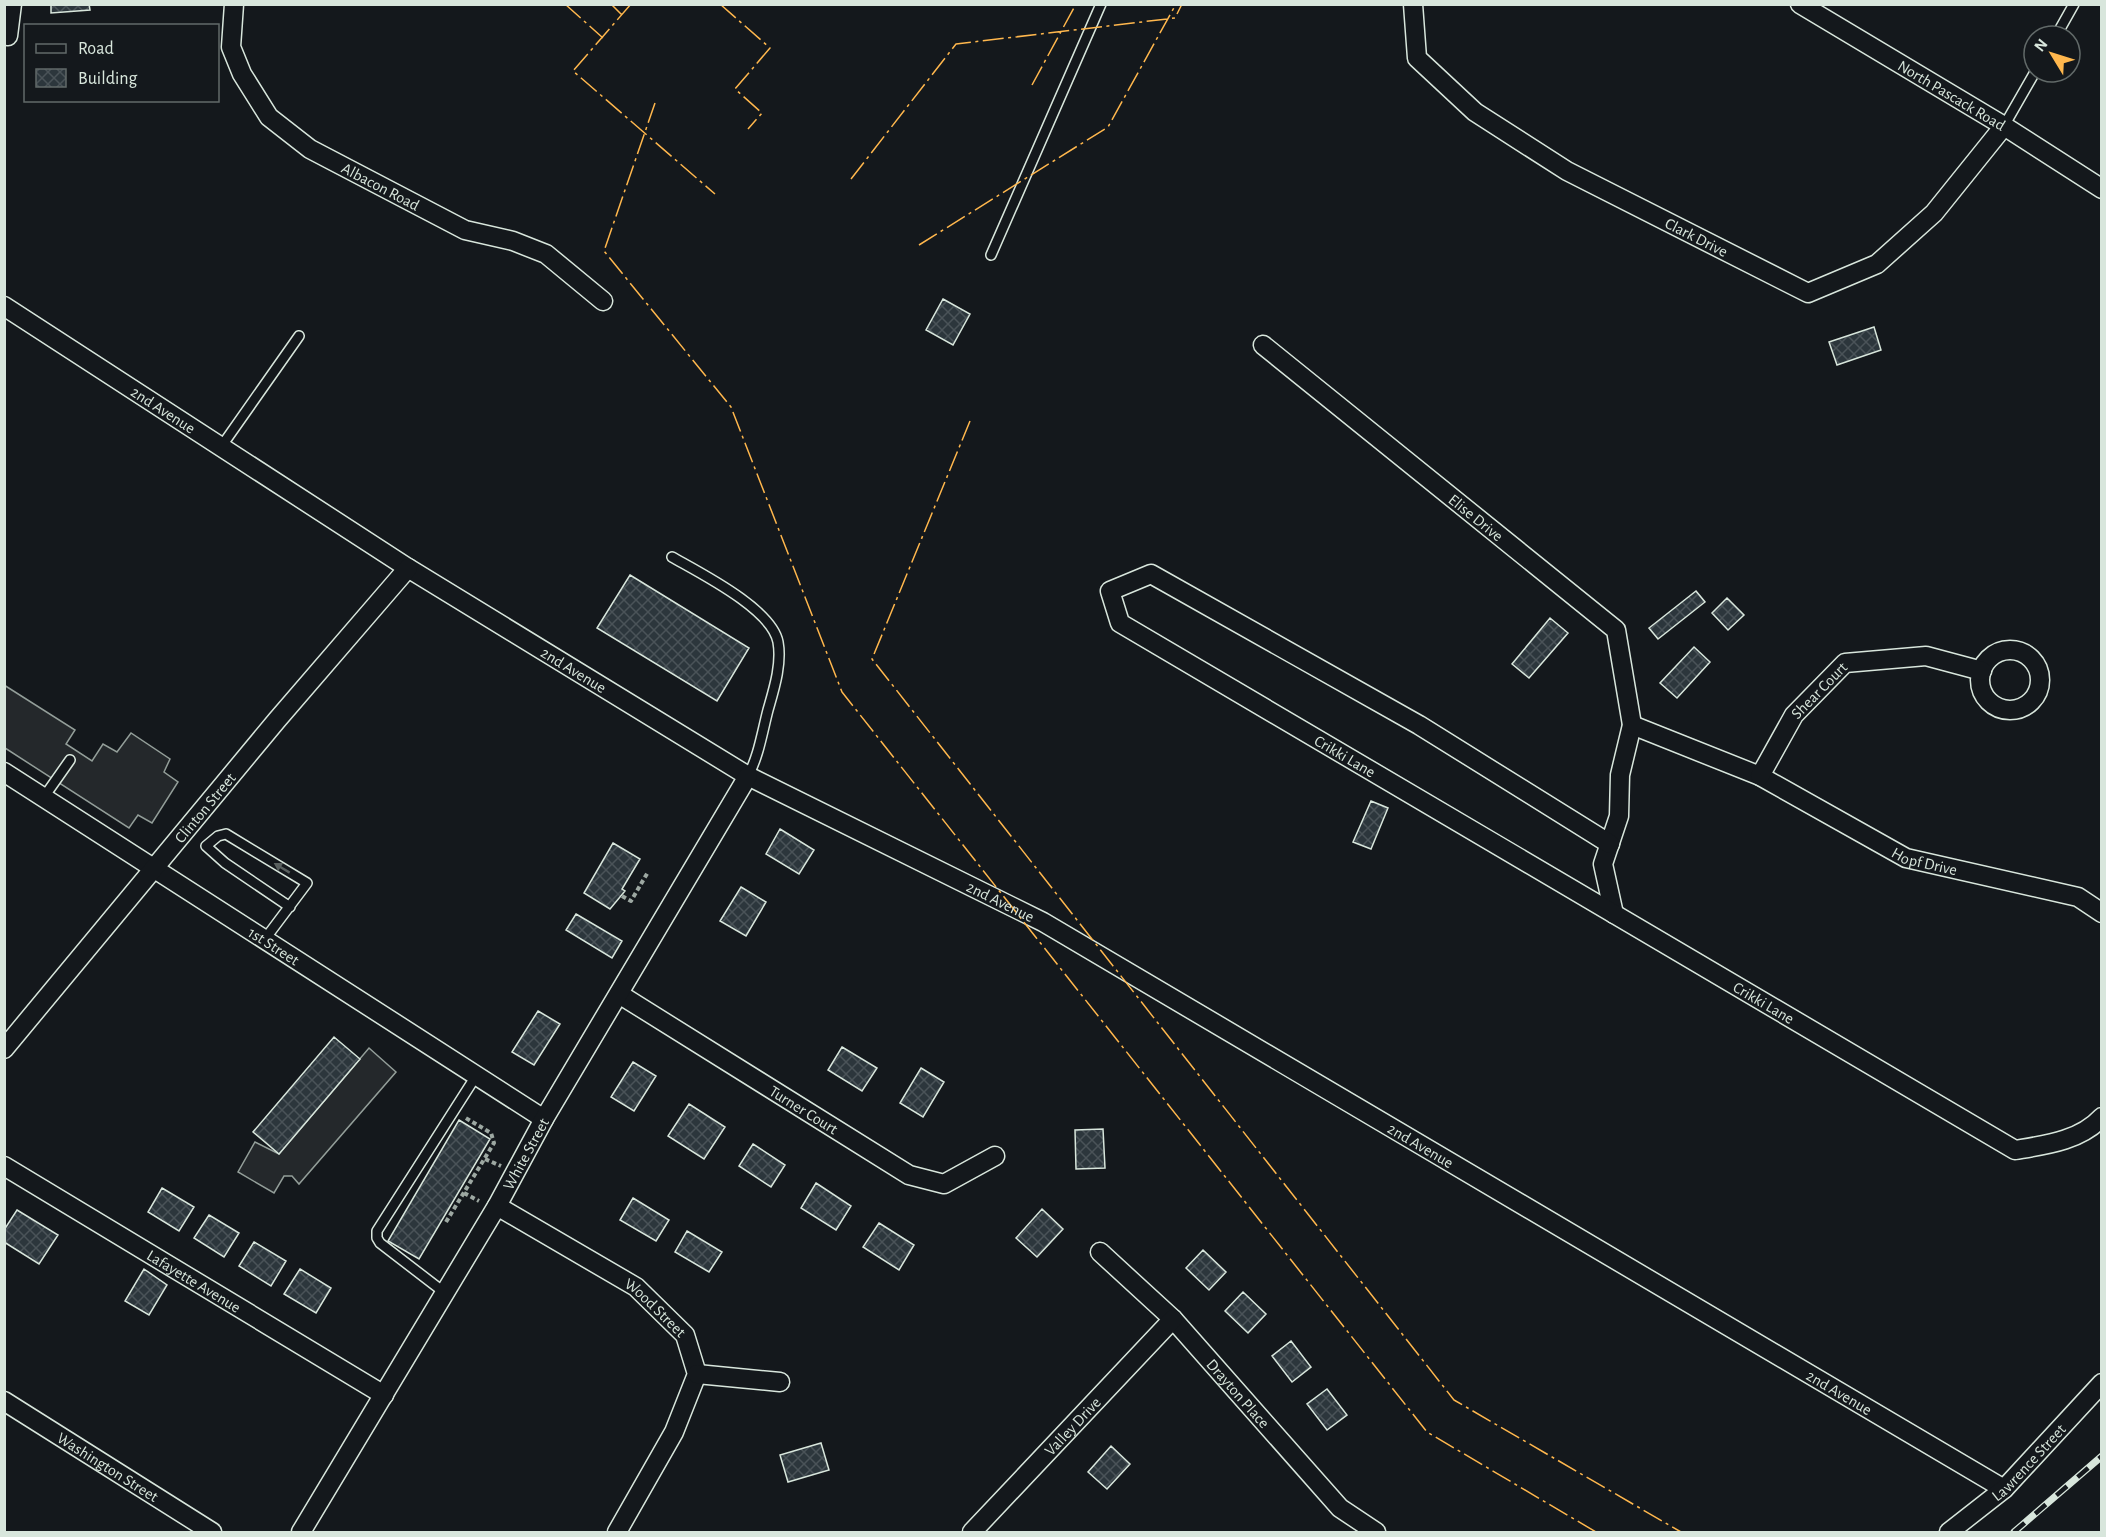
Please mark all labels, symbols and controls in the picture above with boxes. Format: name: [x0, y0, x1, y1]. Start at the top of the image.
legend: [24, 24, 219, 102]
north arrow: [2022, 24, 2082, 84]
text: N: [2031, 36, 2051, 55]
text: Road: [78, 40, 114, 58]
street label: North Pascack Road: [1895, 57, 2008, 134]
text: Building: [78, 70, 138, 88]
street label: Albacon Road: [339, 160, 422, 214]
street label: Clark Drive: [1662, 215, 1730, 260]
street label: 2nd Avenue: [128, 384, 198, 437]
street label: Elise Drive: [1445, 491, 1506, 544]
street label: 2nd Avenue: [538, 644, 609, 696]
street label: Shear Court: [1788, 659, 1850, 722]
street label: Crikki Lane: [1312, 732, 1378, 781]
street label: Clinton Street: [172, 770, 239, 846]
street label: Hopf Drive: [1889, 845, 1959, 878]
one-way arrow: [274, 862, 290, 873]
street label: 2nd Avenue: [964, 879, 1037, 925]
street label: 1st Street: [245, 924, 302, 968]
street label: Crikki Lane: [1730, 979, 1797, 1027]
street label: Turner Court: [766, 1083, 841, 1138]
street label: White Street: [500, 1115, 552, 1193]
street label: 2nd Avenue: [1385, 1120, 1456, 1171]
street label: Lafayette Avenue: [144, 1247, 243, 1316]
street label: Wood Street: [622, 1275, 689, 1340]
street label: Drayton Place: [1203, 1356, 1272, 1431]
street label: 2nd Avenue: [1803, 1367, 1875, 1418]
street label: Valley Drive: [1042, 1394, 1104, 1459]
street label: Lawrence Street: [1989, 1421, 2069, 1504]
street label: Washington Street: [54, 1430, 161, 1505]

